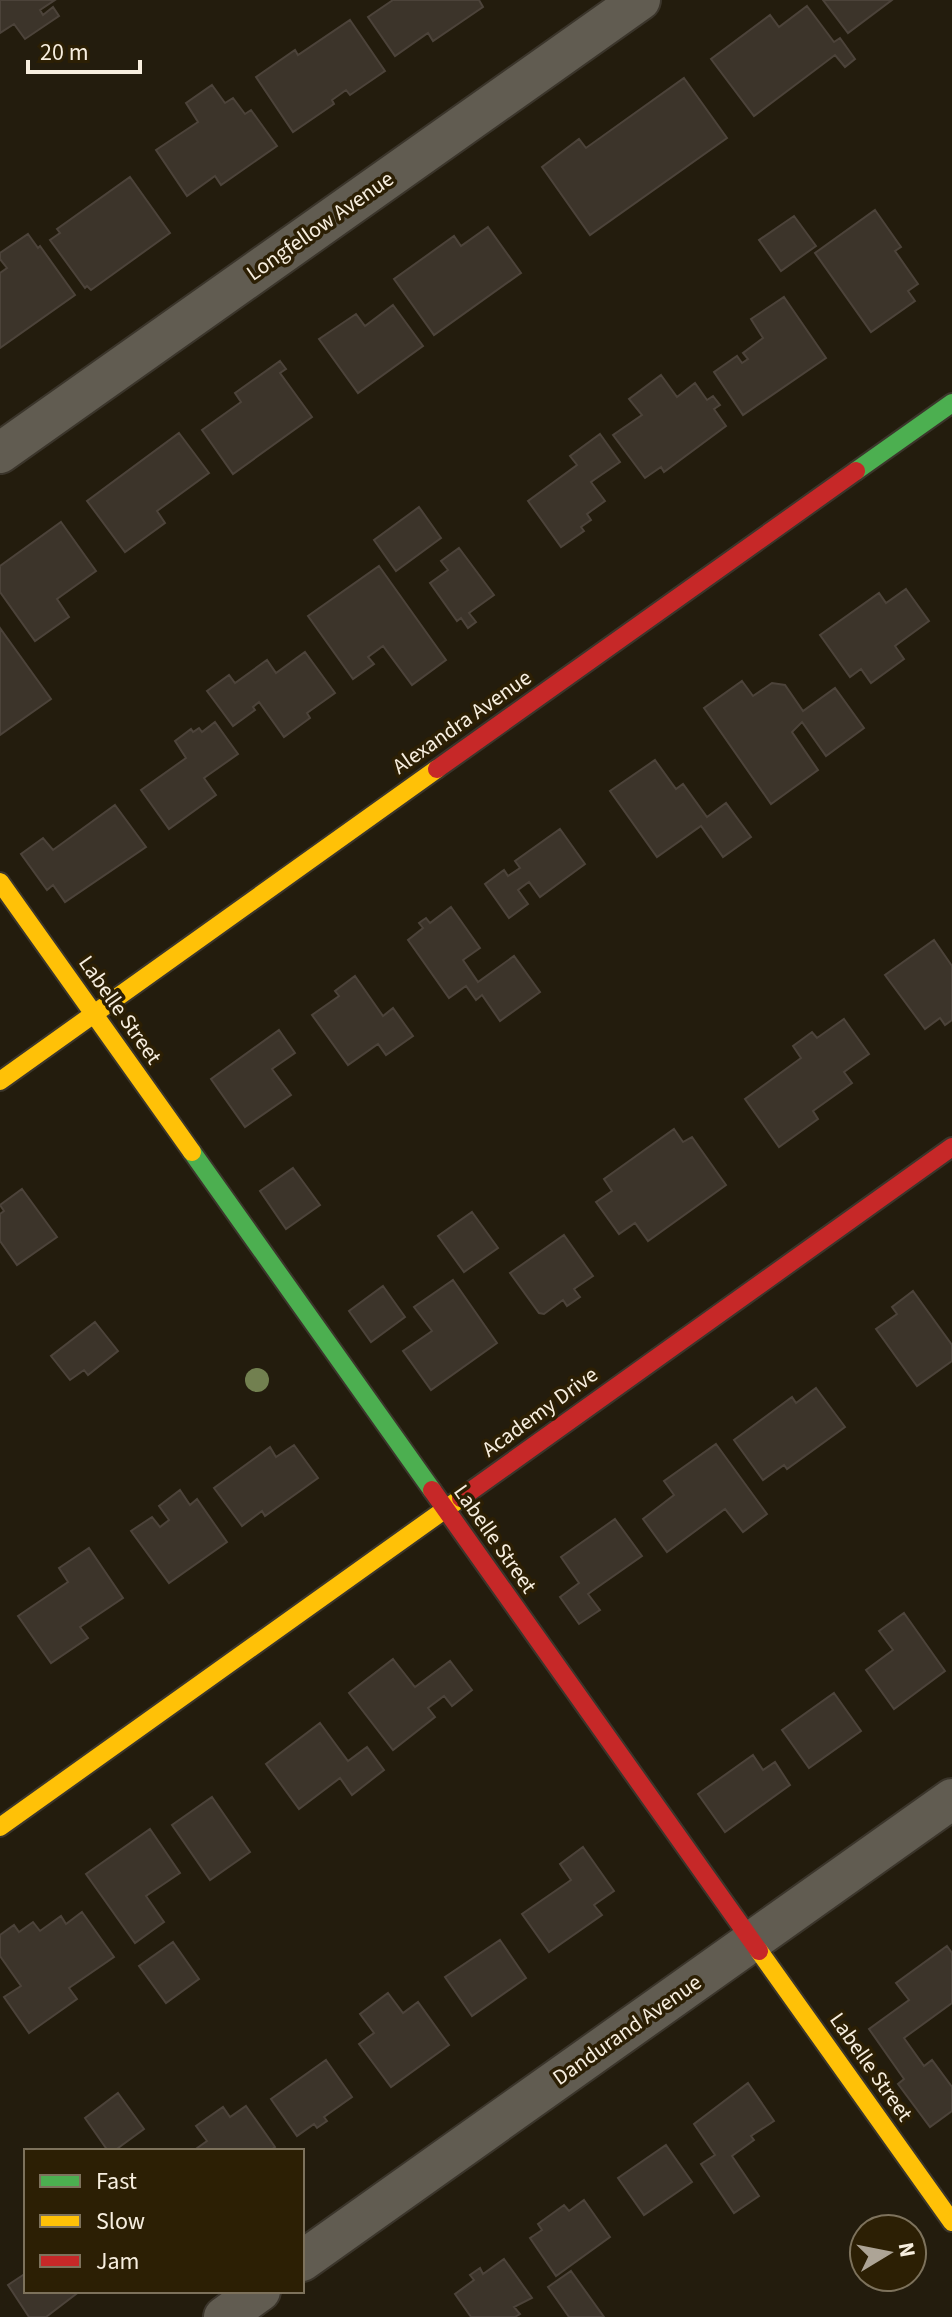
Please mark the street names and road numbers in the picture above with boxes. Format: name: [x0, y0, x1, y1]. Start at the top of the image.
street label: Longfellow Avenue: [240, 163, 400, 289]
street label: Alexandra Avenue: [386, 662, 538, 782]
street label: Labelle Street: [71, 949, 170, 1071]
street label: Academy Drive: [475, 1359, 605, 1465]
street label: Labelle Street: [446, 1478, 545, 1600]
street label: Dandurand Avenue: [546, 1967, 708, 2093]
street label: Labelle Street: [822, 2006, 921, 2128]

